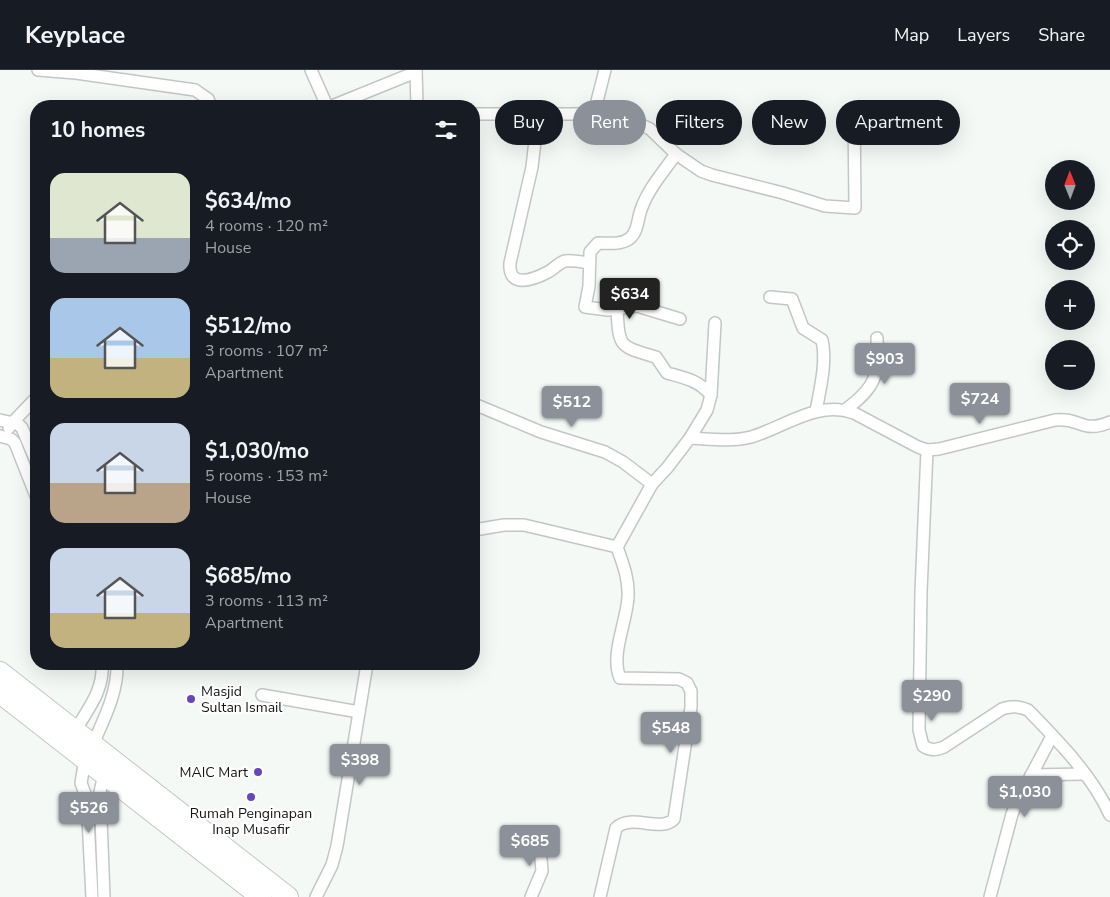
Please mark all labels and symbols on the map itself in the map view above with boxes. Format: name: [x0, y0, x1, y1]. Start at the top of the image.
north arrow: [1045, 160, 1095, 210]
pin: $634: [600, 278, 660, 320]
pin: $903: [855, 342, 915, 385]
pin: $724: [950, 382, 1010, 425]
pin: $512: [542, 386, 602, 428]
pin: $290: [902, 680, 962, 722]
place label: Masjid Sultan Ismail: [201, 682, 283, 717]
marker: Masjid Sultan Ismail: [185, 693, 197, 705]
pin: $548: [641, 712, 701, 754]
pin: $398: [330, 744, 390, 786]
place label: MAIC Mart: [180, 763, 248, 782]
marker: MAIC Mart: [252, 766, 264, 778]
pin: $1,030: [984, 776, 1066, 818]
marker: Rumah Penginapan Inap Musafir: [245, 791, 257, 803]
pin: $526: [59, 792, 119, 834]
place label: Rumah Penginapan Inap Musafir: [190, 804, 312, 839]
pin: $685: [500, 824, 560, 867]

